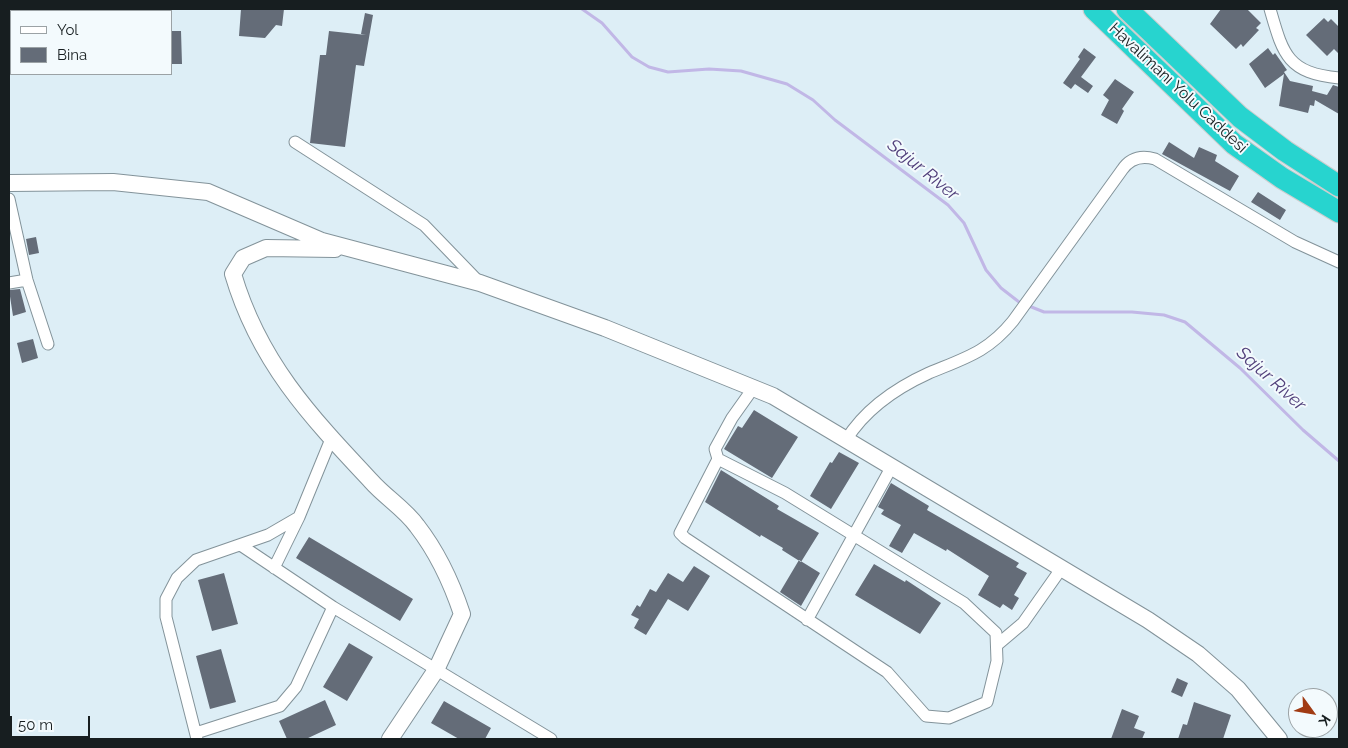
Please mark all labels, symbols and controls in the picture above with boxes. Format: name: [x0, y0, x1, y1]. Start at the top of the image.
legend: [10, 10, 172, 75]
street label: Havalimanı Yolu Caddesi: [1105, 19, 1251, 157]
text: Yol: [57, 21, 78, 39]
text: Bina: [57, 46, 87, 64]
water label: Sajur River: [883, 135, 963, 205]
water label: Sajur River: [1232, 342, 1310, 416]
north arrow: [1288, 688, 1338, 738]
scale bar: [12, 706, 92, 738]
text: K: [1316, 712, 1334, 729]
text: 50 m: [18, 716, 53, 734]

